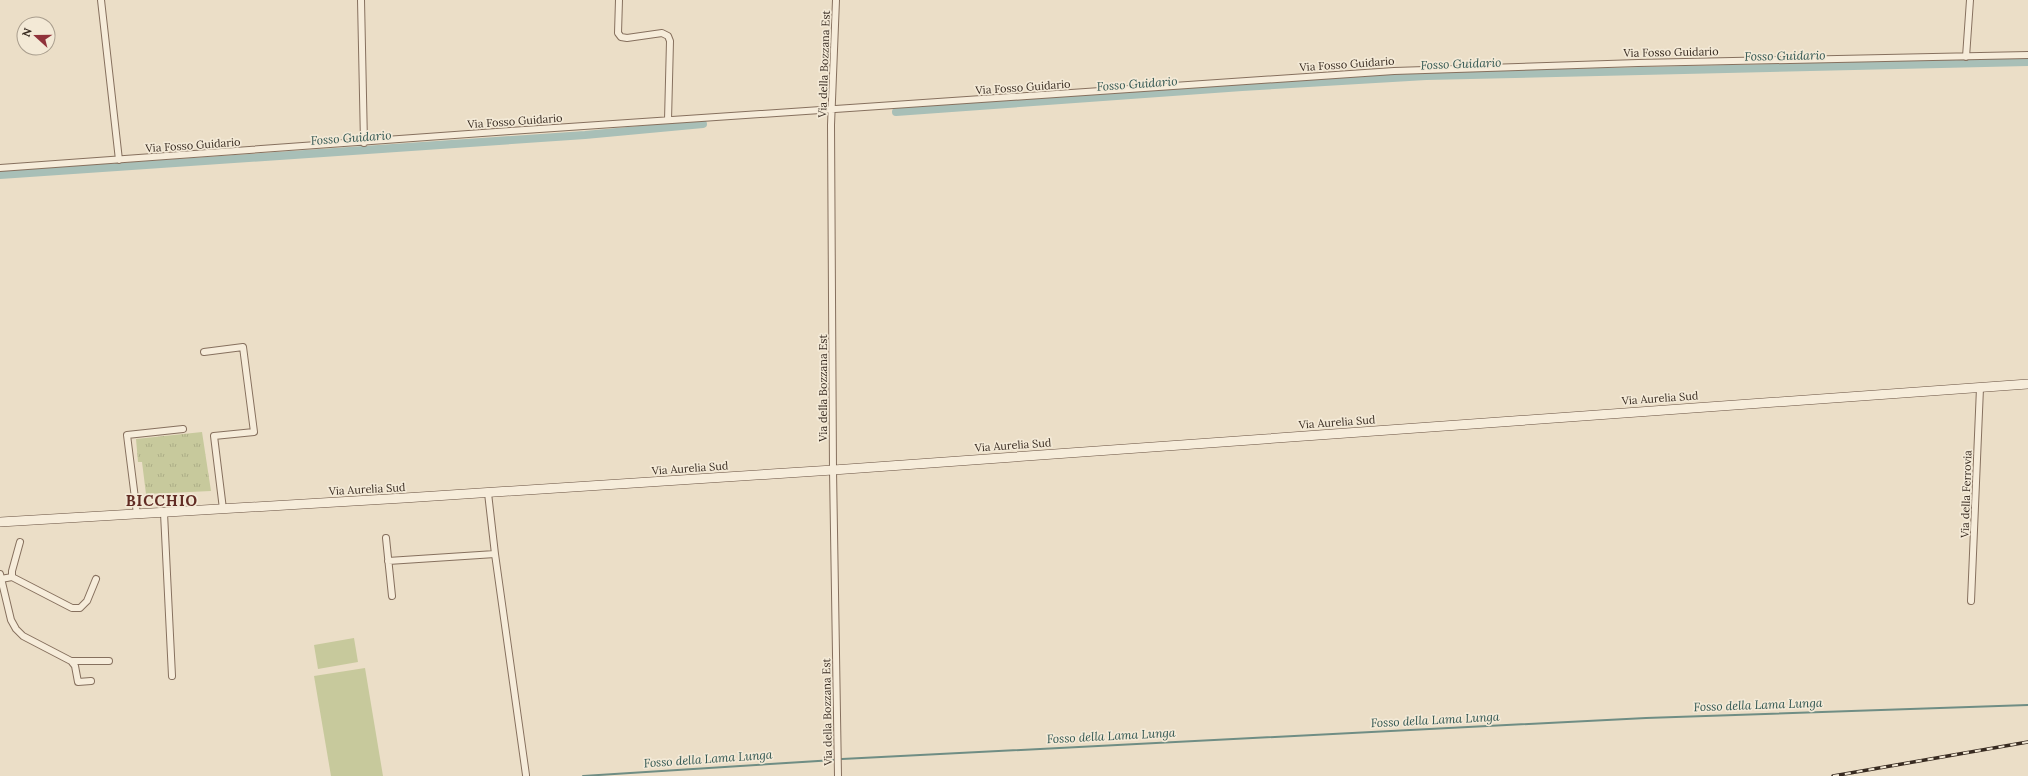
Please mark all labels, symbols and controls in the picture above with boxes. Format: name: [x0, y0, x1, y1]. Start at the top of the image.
street label: Via della Bozzana Est: [815, 9, 833, 119]
north arrow: [16, 16, 56, 56]
text: N: [19, 25, 35, 39]
street label: Via Fosso Guidario: [1622, 44, 1719, 60]
water label: Fosso Guidario: [1744, 47, 1826, 64]
street label: Via Fosso Guidario: [1298, 54, 1395, 74]
water label: Fosso Guidario: [1420, 55, 1502, 72]
water label: Fosso Guidario: [1096, 73, 1178, 94]
street label: Via Fosso Guidario: [974, 77, 1071, 97]
street label: Via Fosso Guidario: [466, 111, 563, 131]
water label: Fosso Guidario: [310, 127, 392, 148]
street label: Via Fosso Guidario: [144, 135, 241, 155]
street label: Via della Bozzana Est: [816, 334, 830, 443]
street label: Via Aurelia Sud: [1620, 388, 1699, 408]
street label: Via Aurelia Sud: [1297, 412, 1376, 432]
street label: Via Aurelia Sud: [973, 435, 1052, 455]
street label: Via della Ferrovia: [1957, 450, 1975, 539]
street label: Via Aurelia Sud: [650, 458, 729, 478]
street label: Via Aurelia Sud: [327, 480, 406, 498]
district label: BICCHIO: [126, 491, 198, 510]
street label: Via della Bozzana Est: [819, 657, 835, 767]
water label: Fosso della Lama Lunga: [1693, 695, 1823, 714]
water label: Fosso della Lama Lunga: [1370, 709, 1500, 730]
water label: Fosso della Lama Lunga: [1046, 725, 1176, 746]
water label: Fosso della Lama Lunga: [643, 746, 773, 770]

